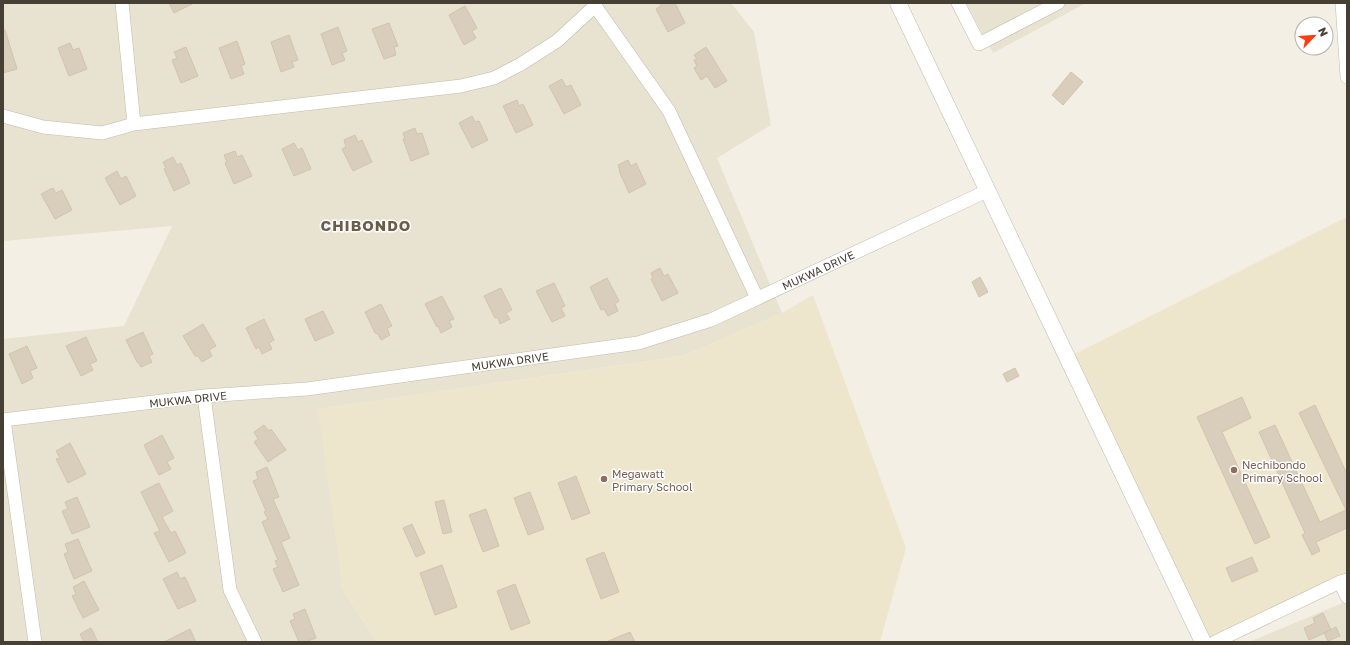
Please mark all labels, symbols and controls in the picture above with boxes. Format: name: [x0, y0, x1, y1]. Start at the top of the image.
north arrow: [1294, 16, 1334, 56]
text: N: [1316, 25, 1331, 38]
district label: CHIBONDO: [321, 216, 411, 234]
street label: MUKWA DRIVE: [780, 248, 856, 292]
street label: MUKWA DRIVE: [471, 349, 550, 373]
street label: MUKWA DRIVE: [149, 388, 228, 410]
place label: Nechibondo Primary School: [1242, 458, 1323, 484]
marker: Nechibondo Primary School: [1229, 465, 1239, 475]
place label: Megawatt Primary School: [612, 467, 693, 493]
marker: Megawatt Primary School: [599, 474, 609, 484]

